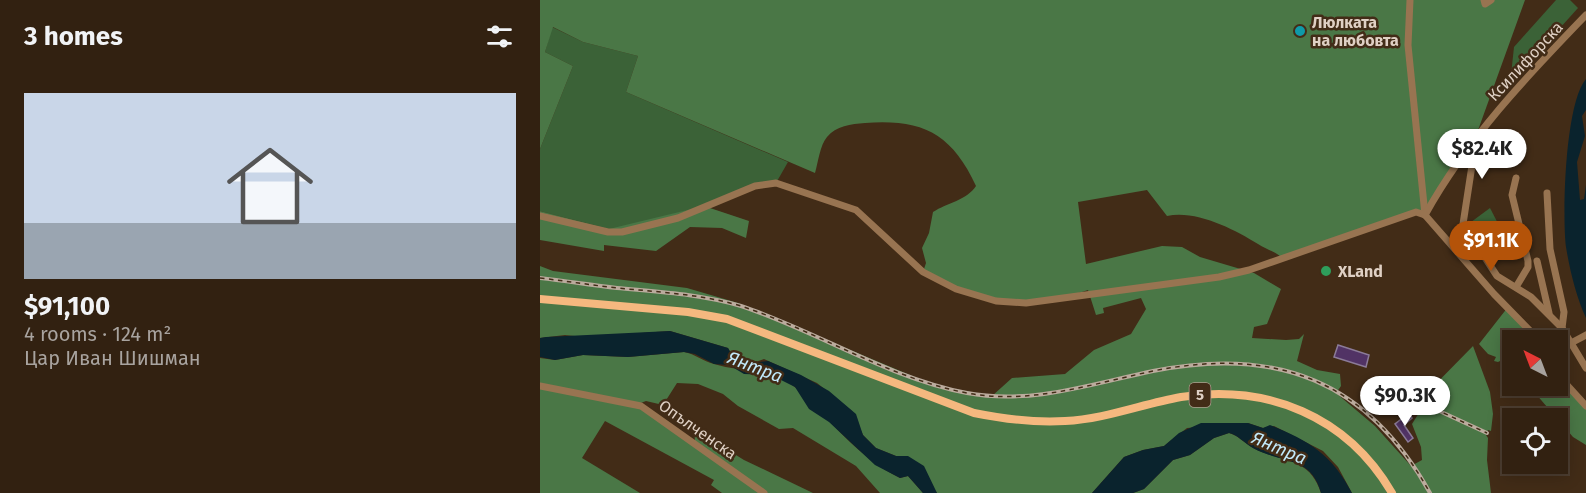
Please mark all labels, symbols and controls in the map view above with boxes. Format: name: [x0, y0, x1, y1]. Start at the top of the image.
place label: Люлката на любовта: [1312, 13, 1399, 50]
street label: Ксилифорска: [1484, 18, 1567, 105]
icon: filters: [483, 20, 516, 53]
text: 3 homes: [24, 21, 123, 52]
marker: Люлката на любовта: [1293, 24, 1307, 38]
pin: $82.4K: [1433, 129, 1531, 180]
icon: home: [216, 132, 324, 240]
text: $82.4K: [1451, 136, 1513, 160]
pin: $91.1K: [1442, 221, 1540, 272]
text: $91.1K: [1463, 228, 1519, 252]
place label: XLand: [1337, 262, 1383, 281]
marker: XLand: [1319, 264, 1333, 278]
text: $91,100: [24, 291, 110, 322]
text: 4 rooms · 124 m²: [24, 322, 171, 346]
north arrow: [1502, 330, 1568, 396]
map controls: [1502, 330, 1568, 474]
text: Цар Иван Шишман: [24, 346, 201, 370]
water label: Янтра: [723, 346, 786, 388]
pin: $90.3K: [1356, 376, 1454, 427]
road number: 5: [1190, 383, 1210, 407]
text: $90.3K: [1374, 383, 1436, 407]
street label: Опълченска: [655, 396, 740, 463]
button: locate: [1502, 408, 1568, 474]
water label: Янтра: [1247, 426, 1310, 469]

